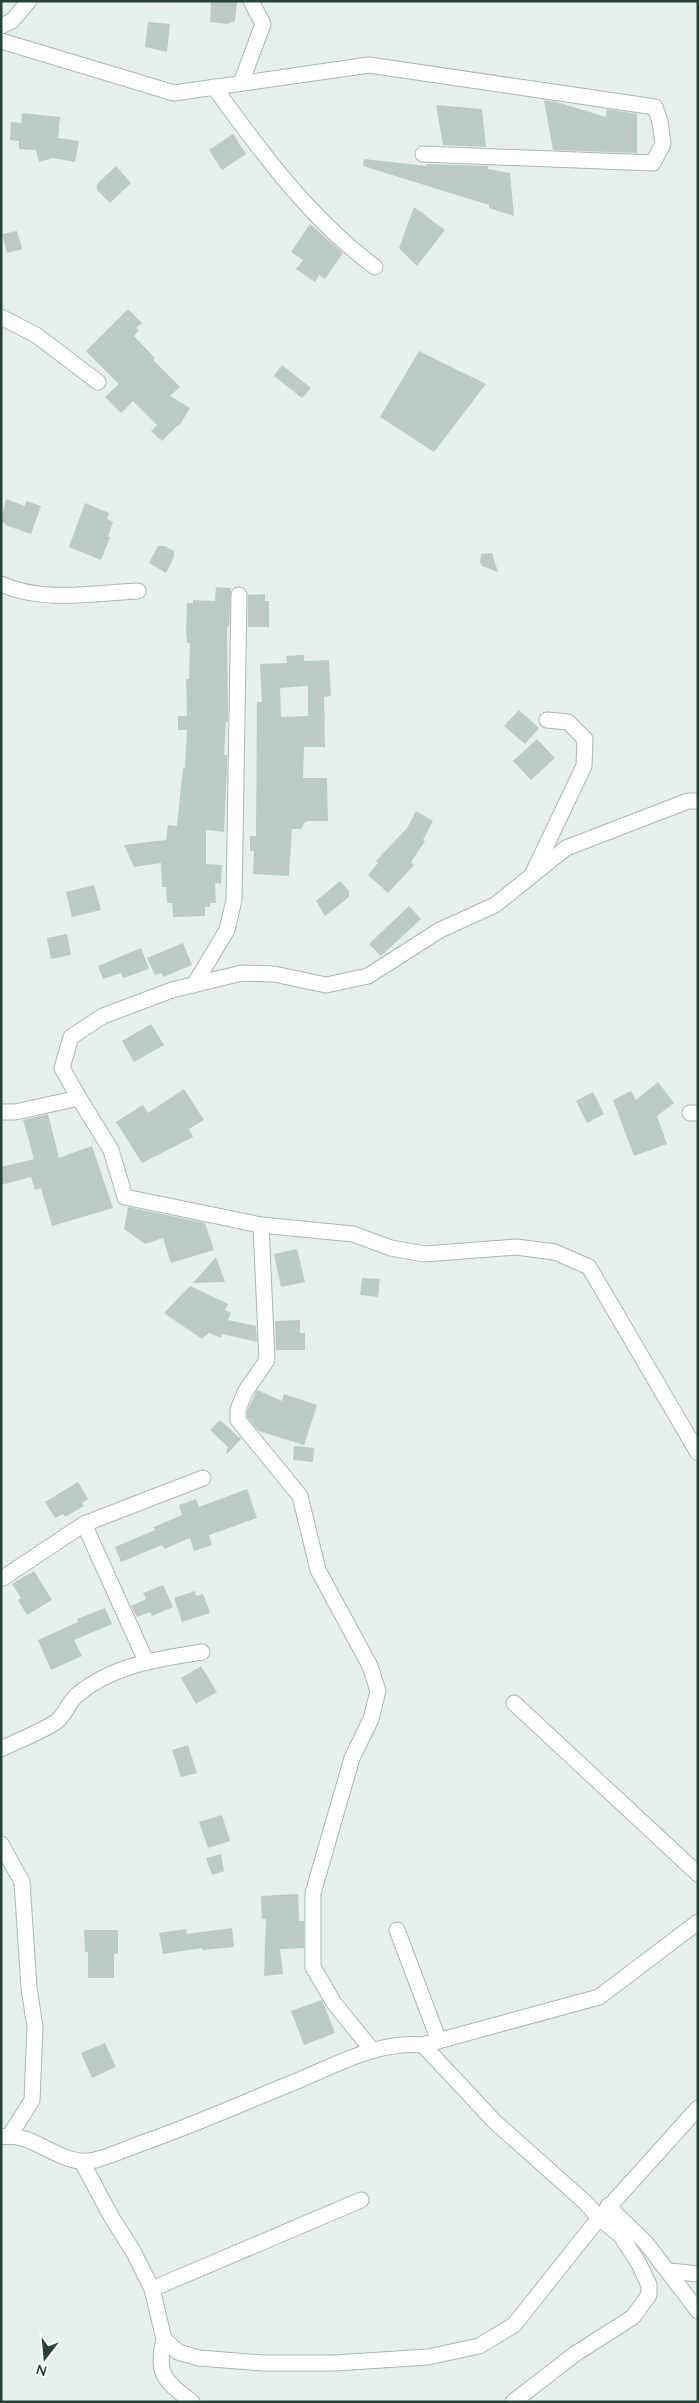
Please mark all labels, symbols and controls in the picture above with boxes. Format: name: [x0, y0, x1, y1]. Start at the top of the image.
north arrow: [20, 2333, 70, 2383]
text: N: [34, 2360, 49, 2381]

